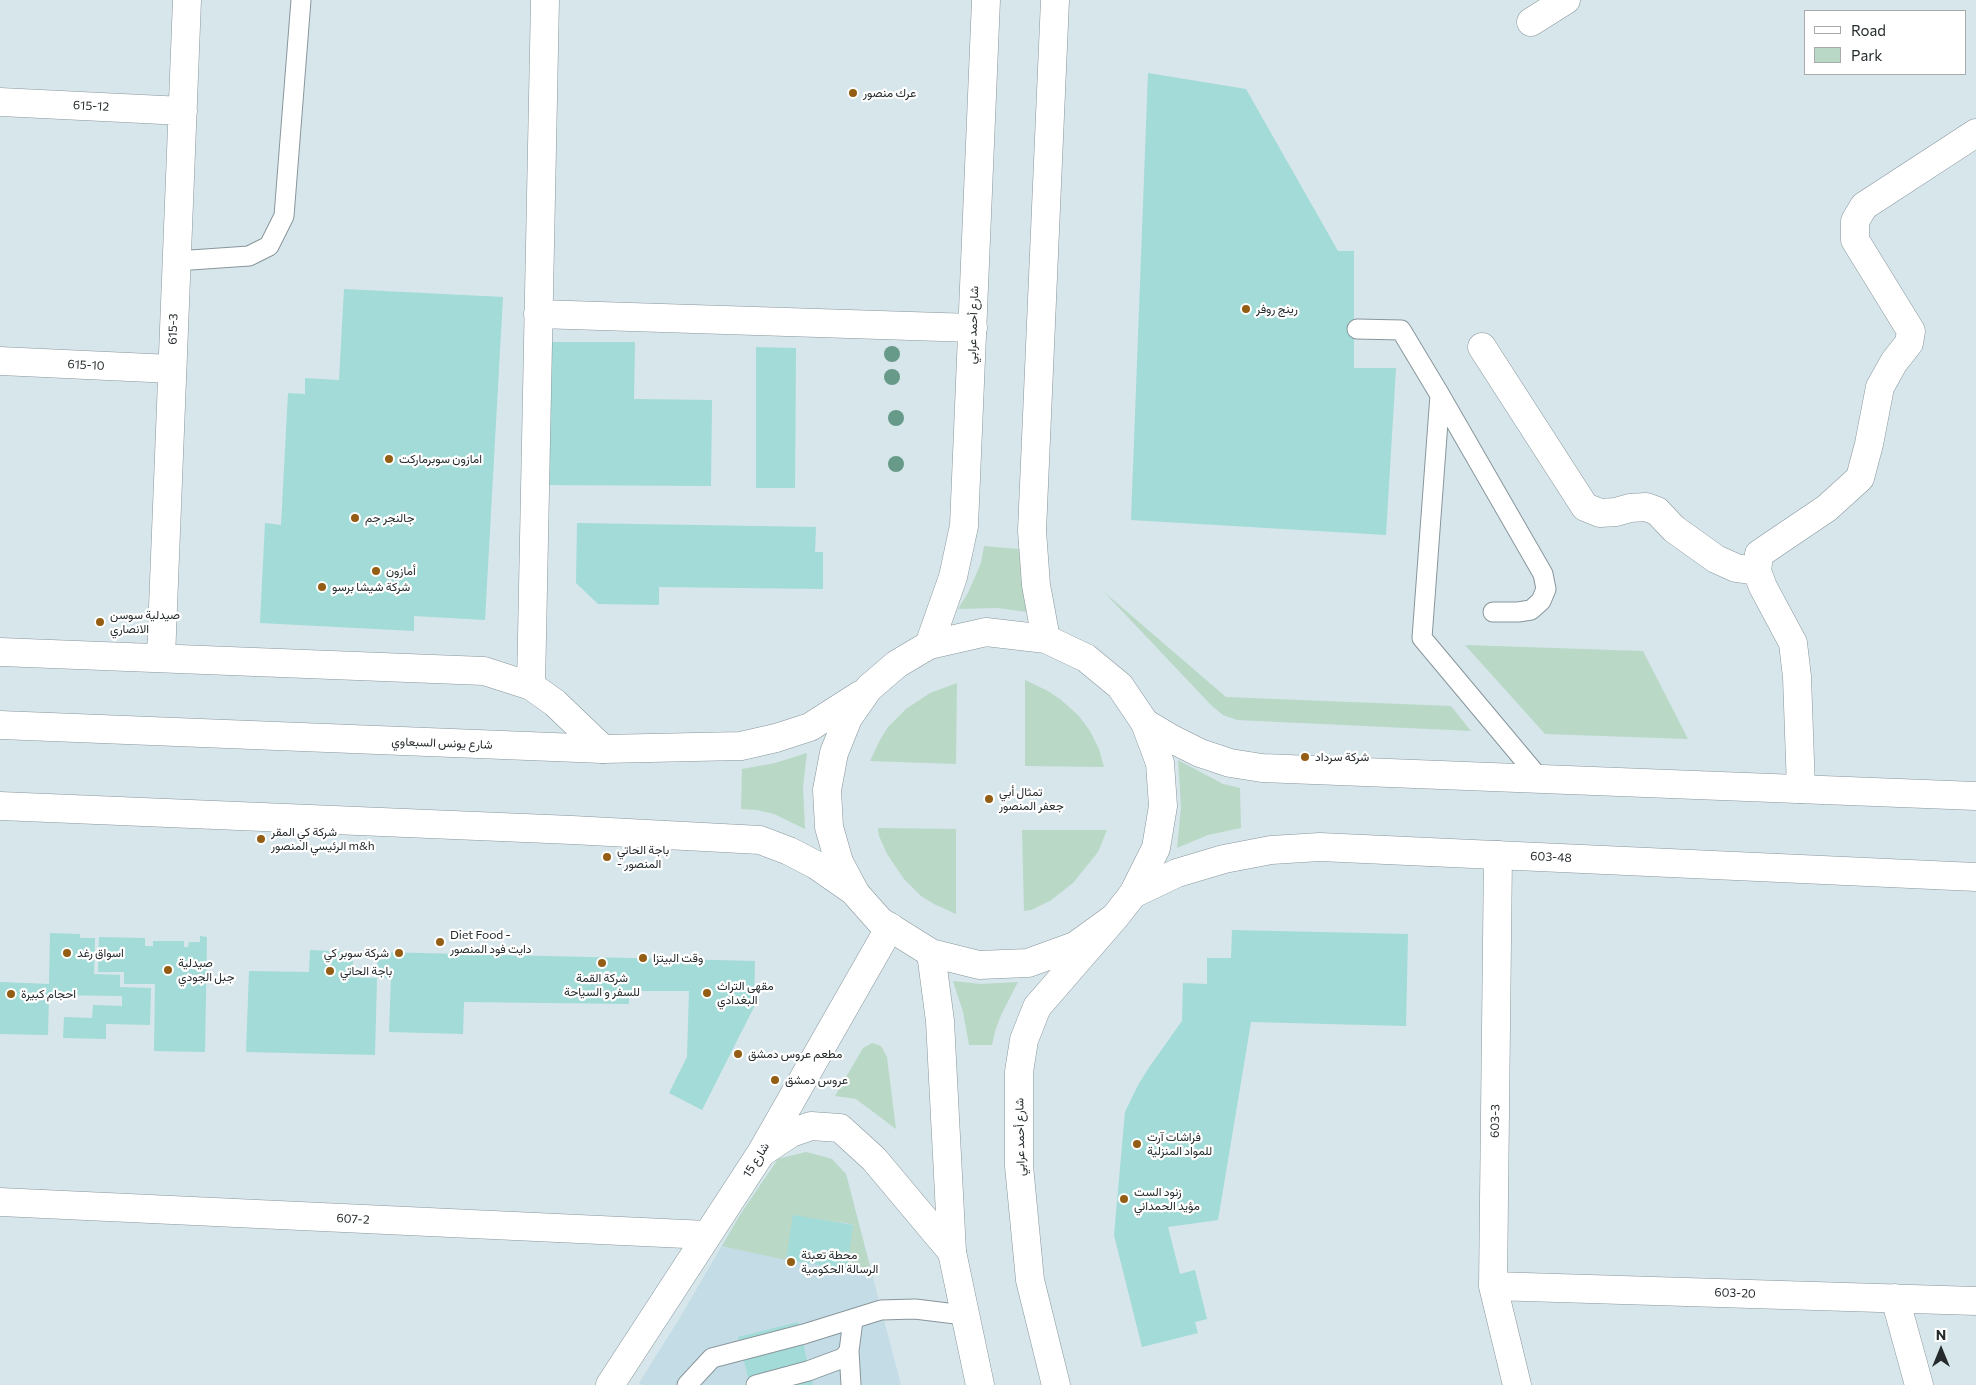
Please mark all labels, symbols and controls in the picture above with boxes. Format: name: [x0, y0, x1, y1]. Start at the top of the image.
legend: [1804, 10, 1966, 75]
text: Road: [1851, 21, 1886, 39]
text: Park: [1851, 46, 1882, 64]
place label: عرك منصور: [863, 86, 916, 100]
marker: عرك منصور: [847, 87, 859, 99]
street label: 615-12: [73, 98, 109, 114]
street label: شارع أحمد عرابي: [964, 286, 982, 364]
place label: رينج روفر: [1256, 302, 1298, 316]
marker: رينج روفر: [1240, 303, 1252, 315]
street label: 615-3: [165, 313, 181, 345]
street label: 615-10: [67, 357, 105, 373]
place label: امازون سوبرماركت: [399, 452, 482, 466]
marker: امازون سوبرماركت: [383, 453, 395, 465]
place label: جالنجر جم: [365, 511, 414, 525]
marker: جالنجر جم: [349, 512, 361, 524]
place label: أمازون: [386, 564, 416, 578]
marker: أمازون: [370, 565, 382, 577]
place label: شركة شيشا برسو: [332, 580, 410, 594]
marker: شركة شيشا برسو: [316, 581, 328, 593]
place label: صيدلية سوسن الانصاري: [110, 608, 180, 636]
marker: صيدلية سوسن الانصاري: [94, 616, 106, 628]
street label: شارع يونس السبعاوي: [391, 734, 493, 752]
place label: شركة سرداد: [1315, 750, 1369, 764]
marker: شركة سرداد: [1299, 751, 1311, 763]
place label: تمثال أبي جعفر المنصور: [999, 785, 1064, 813]
marker: تمثال أبي جعفر المنصور: [983, 793, 995, 805]
place label: شركة كي المقر الرئيسي المنصور m&h: [271, 825, 375, 853]
marker: شركة كي المقر الرئيسي المنصور m&h: [255, 833, 267, 845]
place label: باجة الحاتي - المنصور: [617, 843, 669, 871]
street label: 603-48: [1530, 849, 1572, 865]
marker: باجة الحاتي - المنصور: [601, 851, 613, 863]
place label: Diet Food - دايت فود المنصور: [450, 928, 532, 956]
marker: Diet Food - دايت فود المنصور: [434, 936, 446, 948]
place label: اسواق رغد: [77, 946, 124, 960]
place label: شركة سوبر كي: [324, 946, 389, 960]
marker: اسواق رغد: [61, 947, 73, 959]
marker: شركة سوبر كي: [393, 947, 405, 959]
place label: وقت البيتزا: [653, 951, 703, 965]
marker: وقت البيتزا: [637, 952, 649, 964]
place label: صيدلية جبل الجودي: [178, 956, 235, 984]
marker: شركة القمة للسفر و السياحة: [596, 957, 608, 969]
marker: صيدلية جبل الجودي: [162, 964, 174, 976]
place label: باجة الحاتي: [340, 964, 392, 978]
marker: باجة الحاتي: [324, 965, 336, 977]
place label: شركة القمة للسفر و السياحة: [564, 971, 640, 999]
place label: مقهى التراث البغدادي: [717, 979, 774, 1007]
place label: احجام كبيرة: [21, 987, 76, 1001]
marker: مقهى التراث البغدادي: [701, 987, 713, 999]
marker: احجام كبيرة: [5, 988, 17, 1000]
place label: مطعم عروس دمشق: [748, 1047, 842, 1061]
marker: مطعم عروس دمشق: [732, 1048, 744, 1060]
place label: عروس دمشق: [785, 1073, 848, 1087]
marker: عروس دمشق: [769, 1074, 781, 1086]
street label: شارع أحمد عرابي: [1012, 1098, 1028, 1176]
street label: 603-3: [1488, 1104, 1502, 1138]
place label: فراشات آرت للمواد المنزلية: [1147, 1130, 1212, 1158]
marker: فراشات آرت للمواد المنزلية: [1131, 1138, 1143, 1150]
street label: شارع 15: [740, 1140, 772, 1180]
place label: زنود الست مؤيد الحمداني: [1134, 1185, 1200, 1213]
marker: زنود الست مؤيد الحمداني: [1118, 1193, 1130, 1205]
street label: 607-2: [336, 1211, 370, 1227]
place label: محطة تعبئة الرسالة الحكومية: [801, 1248, 878, 1276]
marker: محطة تعبئة الرسالة الحكومية: [785, 1256, 797, 1268]
street label: 603-20: [1714, 1285, 1756, 1301]
north arrow: [1916, 1325, 1966, 1375]
text: N: [1936, 1326, 1946, 1343]

